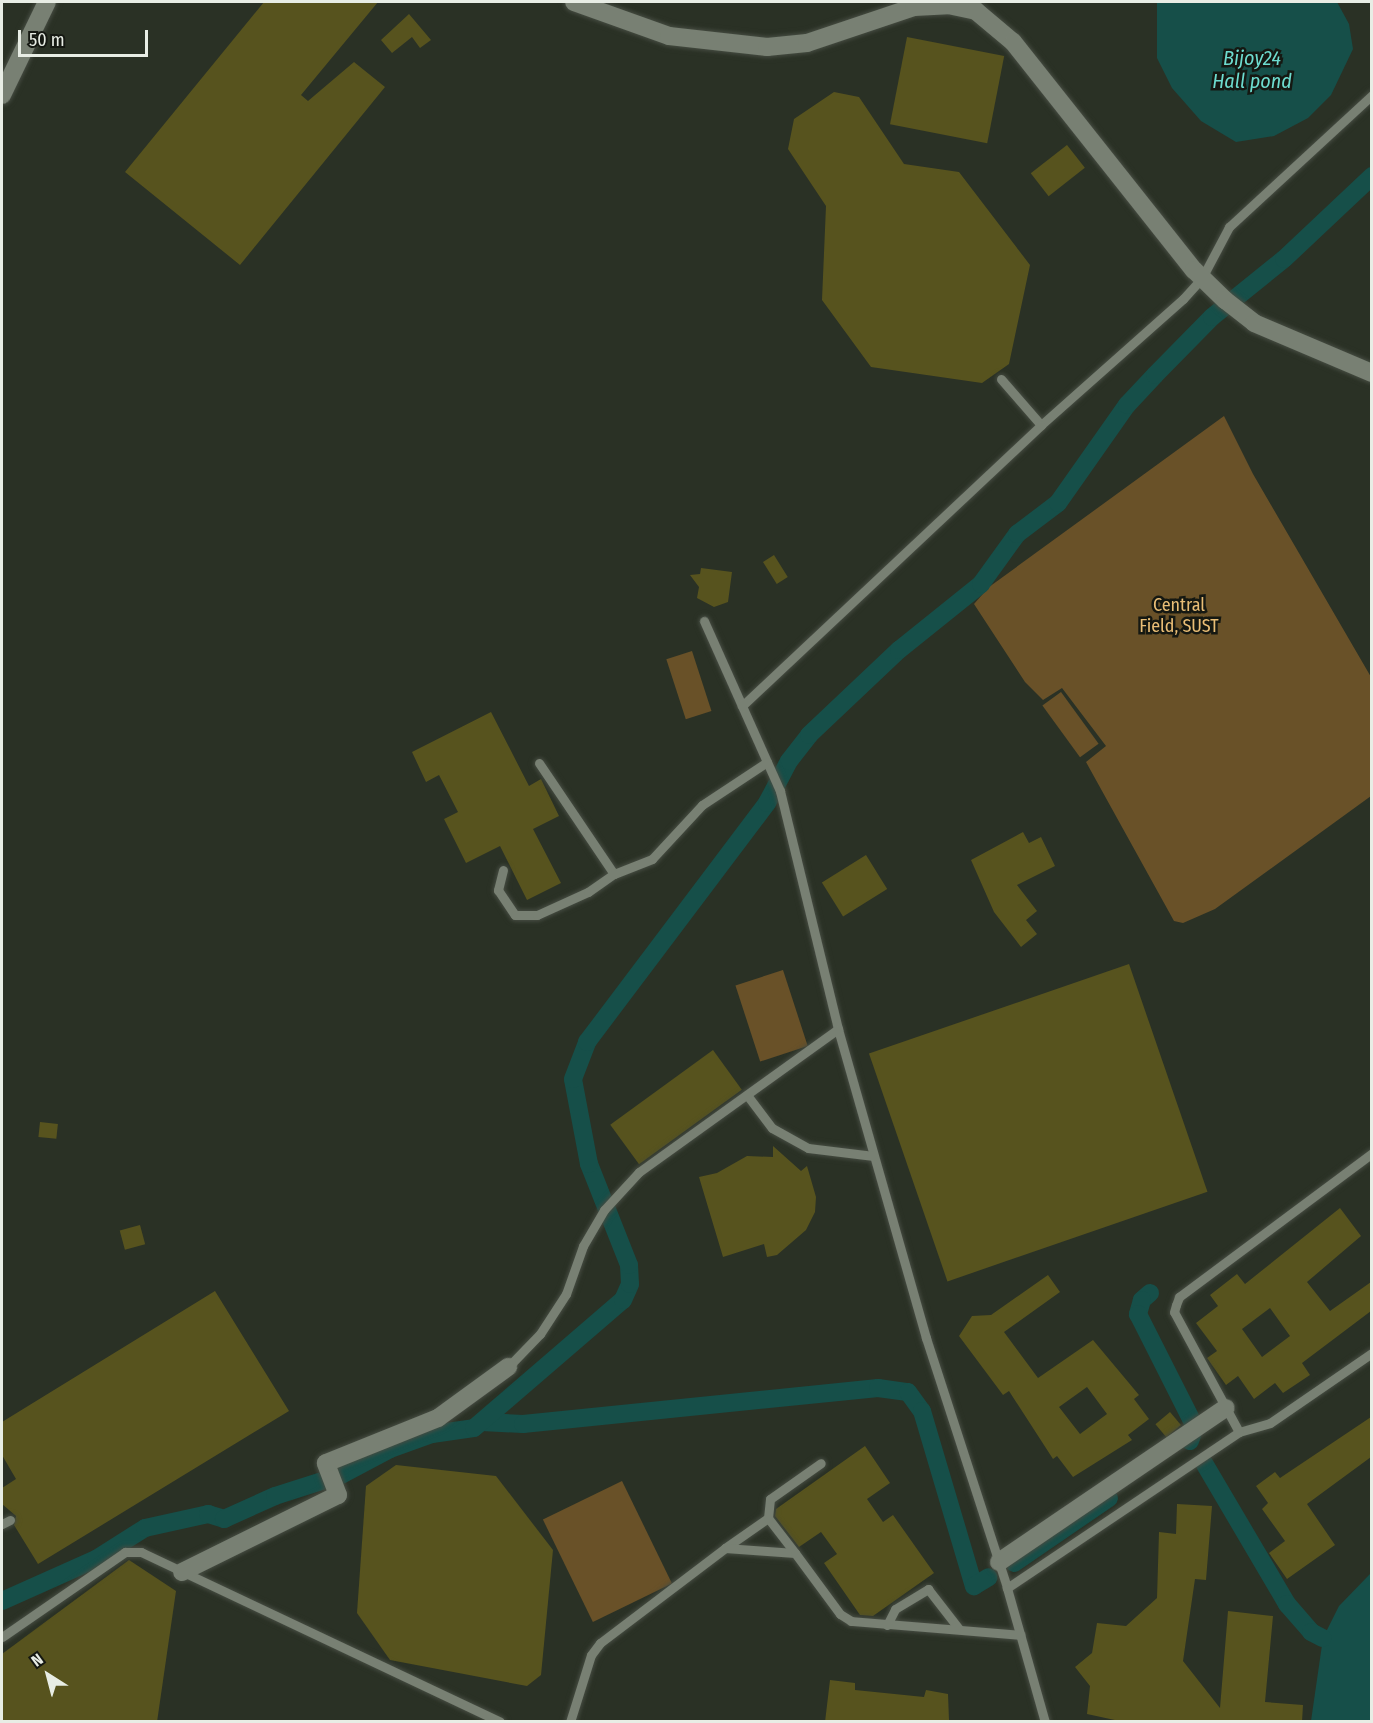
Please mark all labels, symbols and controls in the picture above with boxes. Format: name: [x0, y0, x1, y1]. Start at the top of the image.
scale bar: [21, 18, 152, 56]
text: 50 m: [29, 29, 65, 51]
water label: Bijoy24 Hall pond: [1212, 47, 1292, 94]
park label: Central Field, SUST: [1139, 595, 1219, 638]
north arrow: [18, 1645, 78, 1705]
text: N: [28, 1650, 47, 1671]

